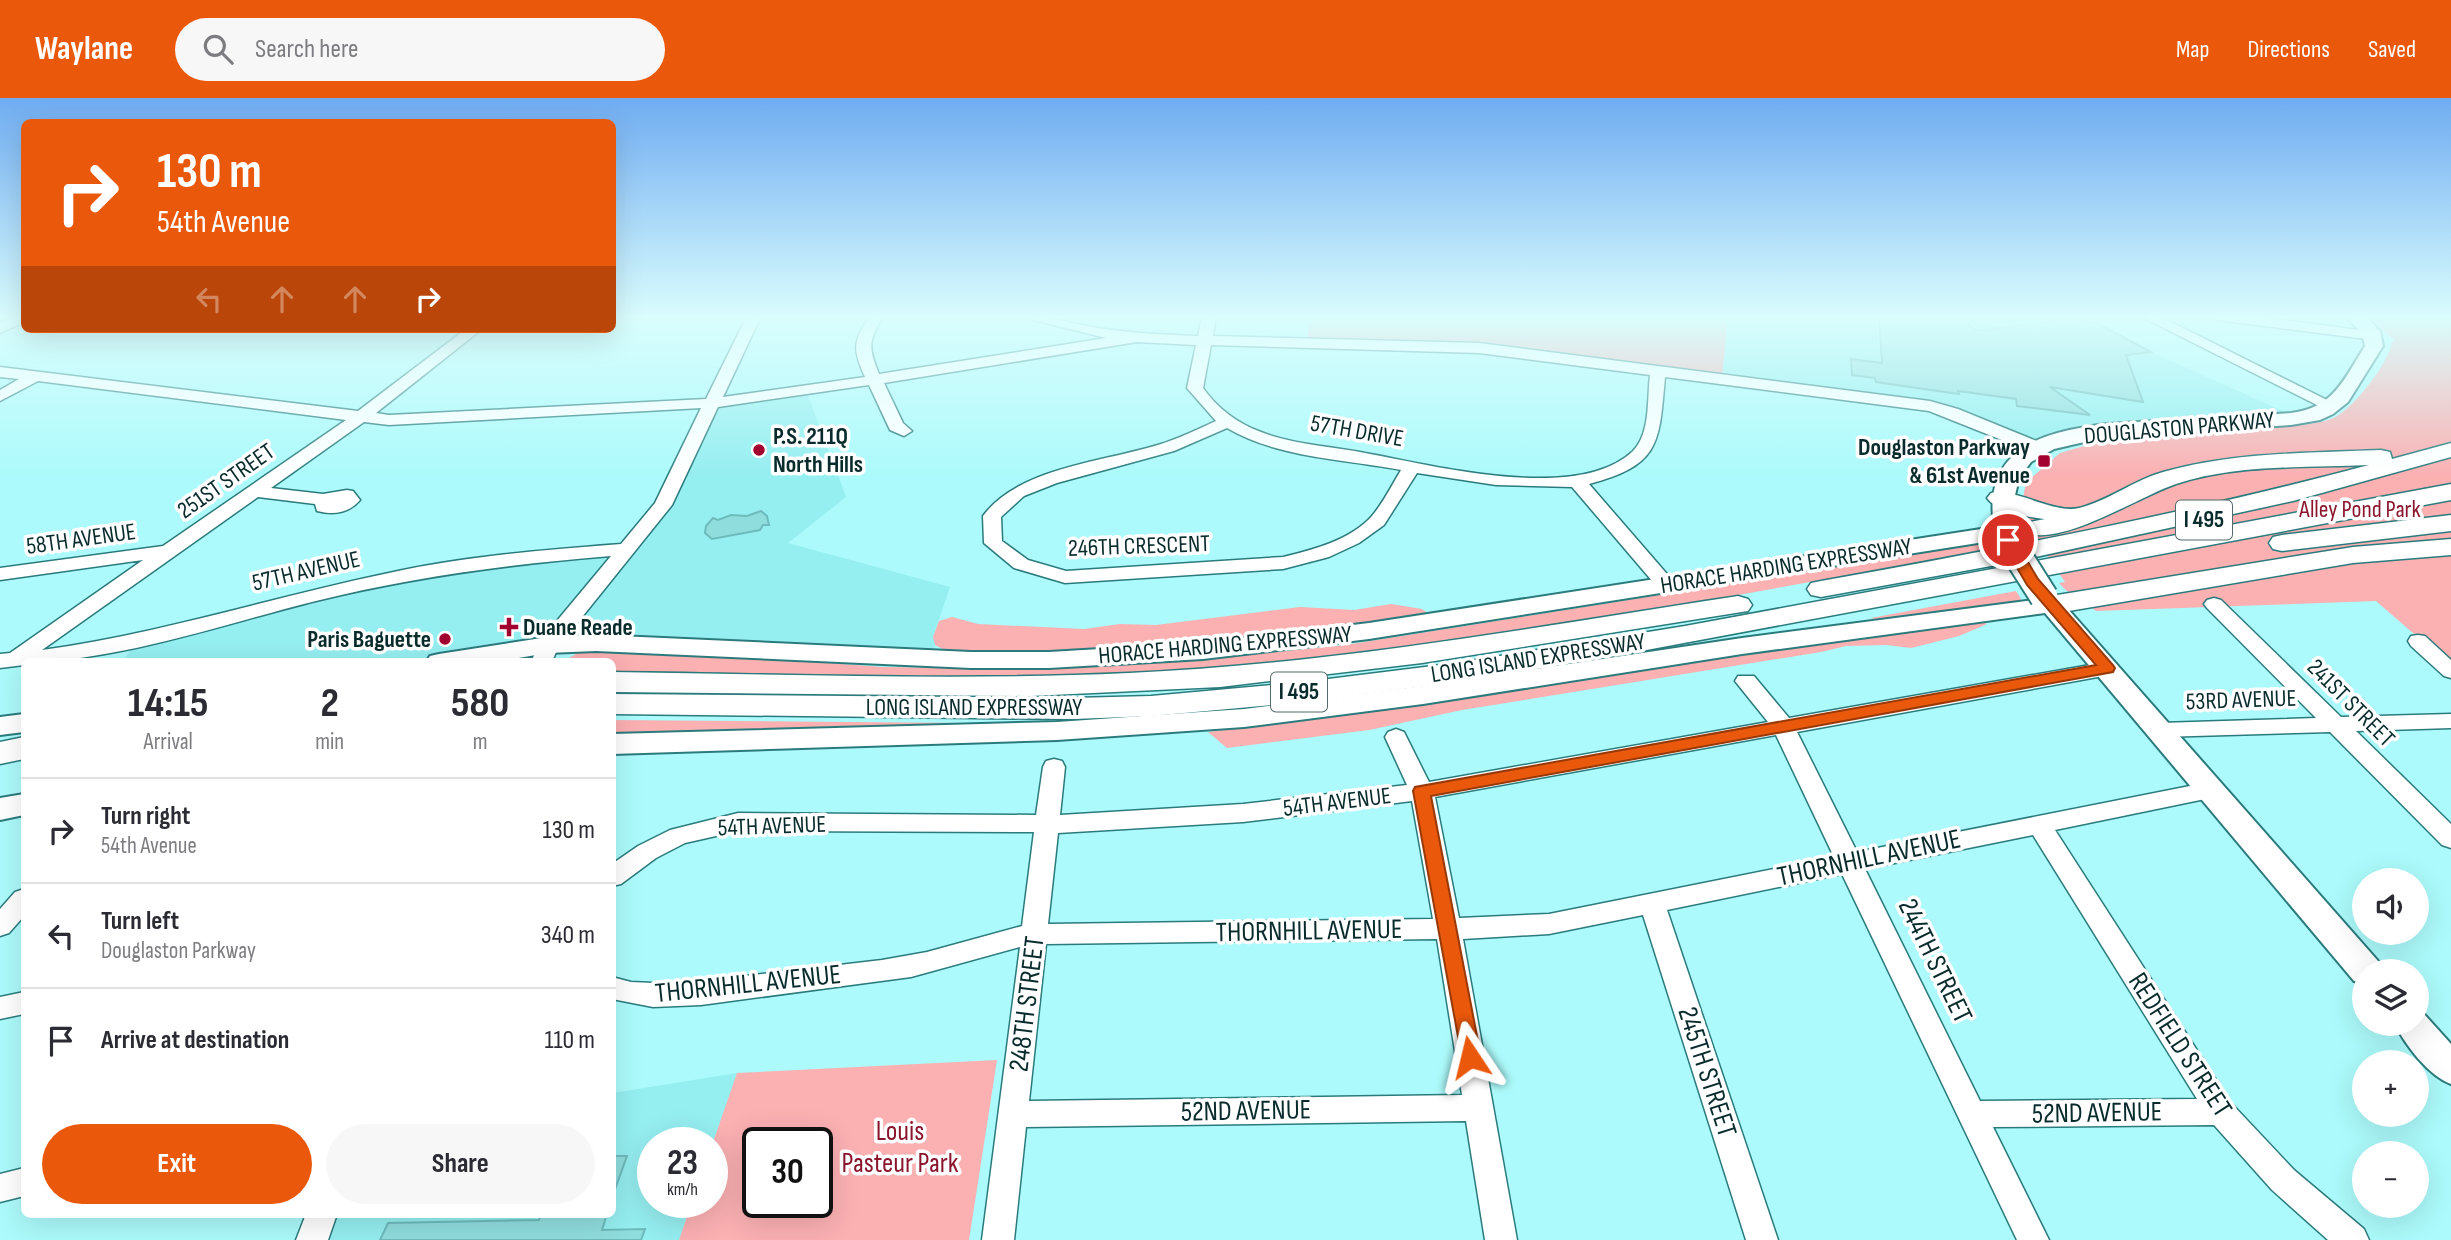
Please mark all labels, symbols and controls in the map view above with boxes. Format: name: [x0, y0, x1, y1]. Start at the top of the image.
search box: [175, 18, 665, 81]
text: Waylane: [35, 29, 133, 69]
icon: search: [199, 30, 237, 68]
text: Search here: [255, 34, 358, 65]
text: Map: [2176, 35, 2209, 64]
text: Directions: [2247, 35, 2330, 64]
text: Saved: [2368, 35, 2416, 64]
text: 130 m: [157, 143, 262, 202]
icon: right: [42, 147, 133, 238]
text: 54th Avenue: [157, 203, 290, 242]
icon: left: [190, 280, 228, 318]
icon: ahead: [263, 280, 301, 318]
icon: ahead: [336, 280, 374, 318]
icon: right: [409, 280, 447, 318]
street label: DOUGLASTON PARKWAY: [2083, 405, 2275, 451]
street label: 57TH DRIVE: [1308, 409, 1406, 453]
place label: P.S. 211Q North Hills: [773, 422, 863, 479]
place label: Douglaston Parkway & 61st Avenue: [1858, 433, 2030, 490]
street label: 251ST STREET: [172, 437, 280, 525]
marker: P.S. 211Q North Hills: [751, 442, 767, 458]
marker: Douglaston Parkway & 61st Avenue: [2036, 453, 2052, 469]
park label: Alley Pond Park: [2298, 495, 2421, 524]
road number: I 495: [2176, 500, 2232, 540]
pin: [1978, 510, 2038, 570]
street label: 58TH AVENUE: [24, 517, 138, 561]
icon: arrive: [1989, 521, 2027, 559]
street label: 246TH CRESCENT: [1067, 529, 1211, 563]
street label: HORACE HARDING EXPRESSWAY: [1658, 532, 1914, 600]
street label: 57TH AVENUE: [249, 545, 363, 597]
place label: Duane Reade: [523, 613, 633, 642]
marker: Duane Reade: [501, 619, 517, 635]
street label: HORACE HARDING EXPRESSWAY: [1097, 619, 1353, 671]
place label: Paris Baguette: [307, 625, 431, 654]
street label: LONG ISLAND EXPRESSWAY: [1429, 627, 1647, 689]
marker: Paris Baguette: [437, 631, 453, 647]
street label: 241ST STREET: [2301, 653, 2401, 753]
road number: I 495: [1271, 672, 1327, 712]
text: 14:15: [128, 678, 208, 729]
text: 2: [321, 678, 339, 729]
text: 580: [451, 678, 509, 729]
street label: 53RD AVENUE: [2185, 684, 2297, 716]
street label: LONG ISLAND EXPRESSWAY: [866, 693, 1082, 722]
text: Arrival: [143, 728, 193, 756]
text: min: [315, 728, 344, 756]
text: m: [473, 728, 487, 756]
street label: 54TH AVENUE: [1281, 781, 1393, 823]
text: Turn right: [101, 801, 190, 832]
street label: 54TH AVENUE: [717, 810, 827, 842]
icon: right: [42, 812, 80, 850]
text: 130 m: [543, 815, 595, 846]
street label: THORNHILL AVENUE: [1774, 822, 1964, 894]
text: 54th Avenue: [101, 832, 197, 860]
map controls: [2352, 868, 2429, 1218]
button: sound: [2352, 868, 2429, 945]
street label: 244TH STREET: [1891, 894, 1979, 1028]
text: Turn left: [101, 906, 179, 937]
street label: THORNHILL AVENUE: [1215, 913, 1403, 949]
icon: left: [42, 917, 80, 955]
text: 340 m: [541, 920, 595, 951]
street label: 248TH STREET: [1002, 934, 1052, 1074]
text: Douglaston Parkway: [101, 937, 256, 965]
street label: THORNHILL AVENUE: [653, 958, 843, 1010]
button: layers: [2352, 959, 2429, 1036]
street label: REDFIELD STREET: [2121, 967, 2239, 1123]
street label: 245TH STREET: [1670, 1003, 1744, 1141]
position arrow: [1433, 1020, 1507, 1094]
icon: arrive: [42, 1022, 80, 1060]
text: Arrive at destination: [101, 1025, 289, 1056]
text: 110 m: [544, 1025, 595, 1056]
button: +: [2352, 1050, 2429, 1127]
street label: 52ND AVENUE: [1181, 1093, 1311, 1129]
street label: 52ND AVENUE: [2032, 1095, 2162, 1131]
park label: Louis Pasteur Park: [841, 1115, 959, 1180]
button: Exit: [42, 1124, 312, 1204]
button: Share: [326, 1124, 595, 1204]
speed limit sign: 30: [742, 1127, 833, 1218]
button: −: [2352, 1141, 2429, 1218]
text: 23: [667, 1142, 698, 1185]
text: km/h: [667, 1179, 698, 1200]

